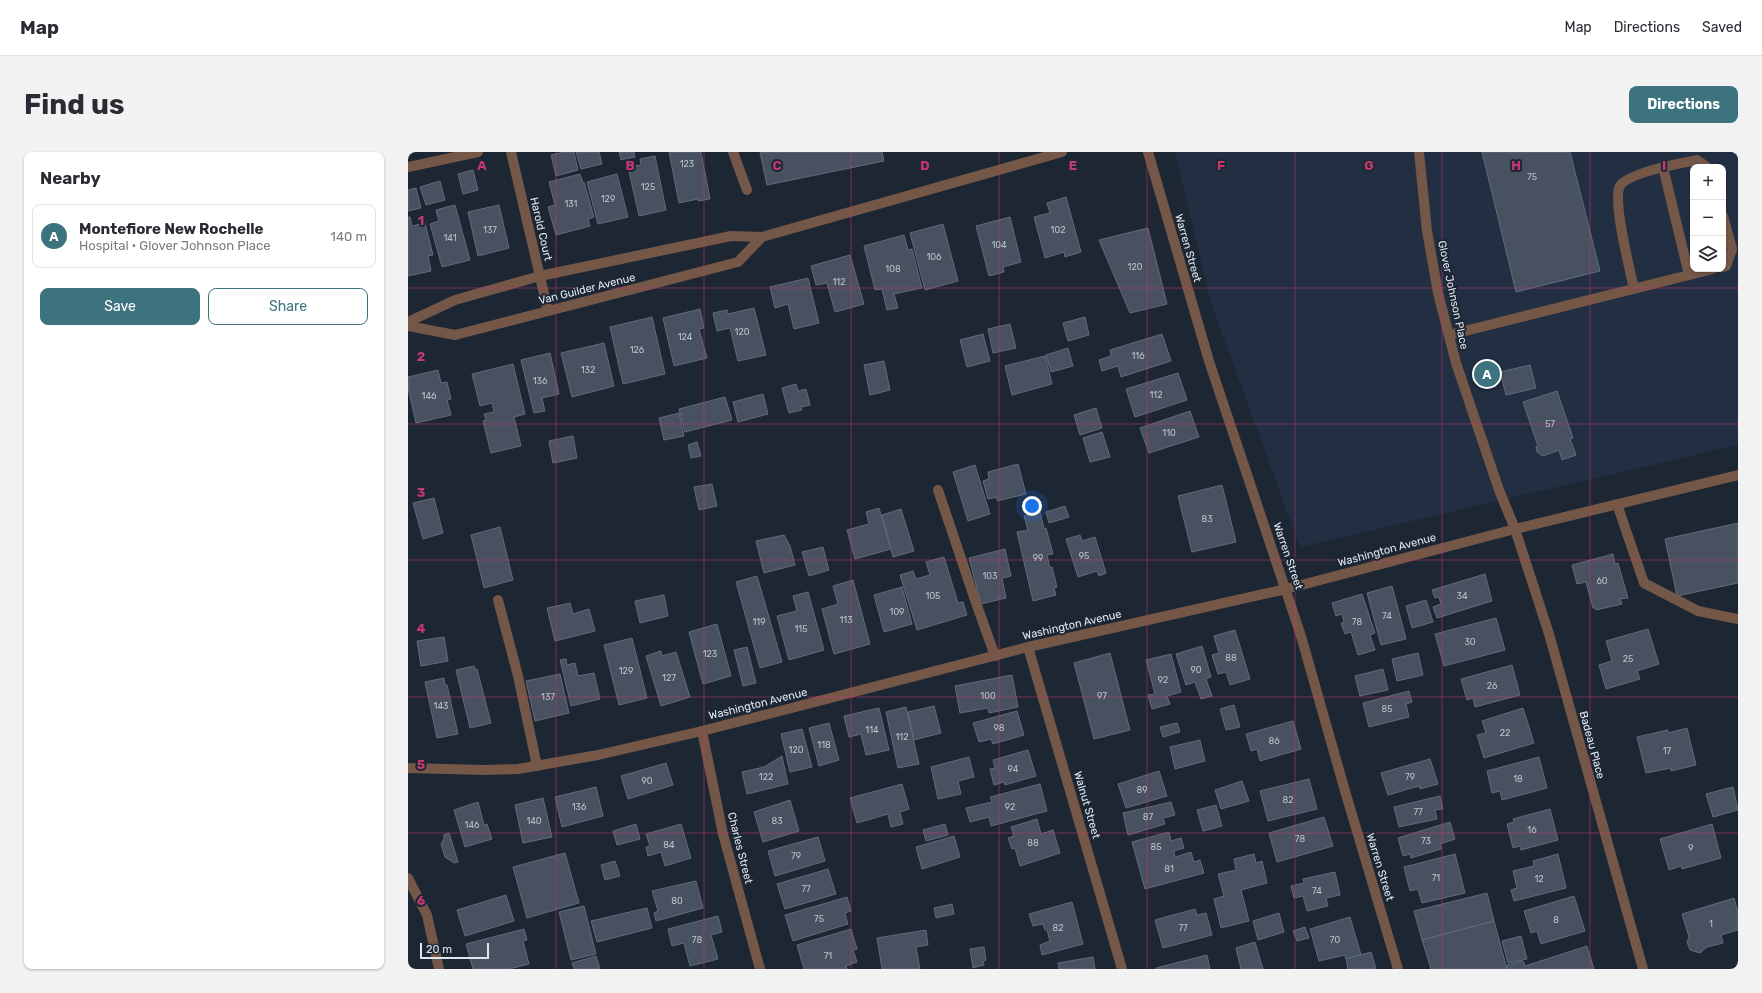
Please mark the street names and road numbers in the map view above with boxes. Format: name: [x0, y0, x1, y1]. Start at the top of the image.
street label: Harold Court: [527, 196, 555, 263]
street label: Warren Street: [1172, 212, 1204, 284]
street label: Glover Johnson Place: [1435, 239, 1471, 351]
street label: Van Guilder Avenue: [537, 271, 637, 307]
street label: Warren Street: [1270, 521, 1306, 592]
street label: Washington Avenue: [1337, 531, 1437, 569]
street label: Washington Avenue: [1021, 607, 1123, 643]
street label: Washington Avenue: [707, 685, 809, 723]
street label: Badeau Place: [1577, 710, 1607, 780]
street label: Walnut Street: [1071, 770, 1103, 841]
street label: Charles Street: [725, 811, 755, 886]
street label: Warren Street: [1364, 832, 1397, 903]

